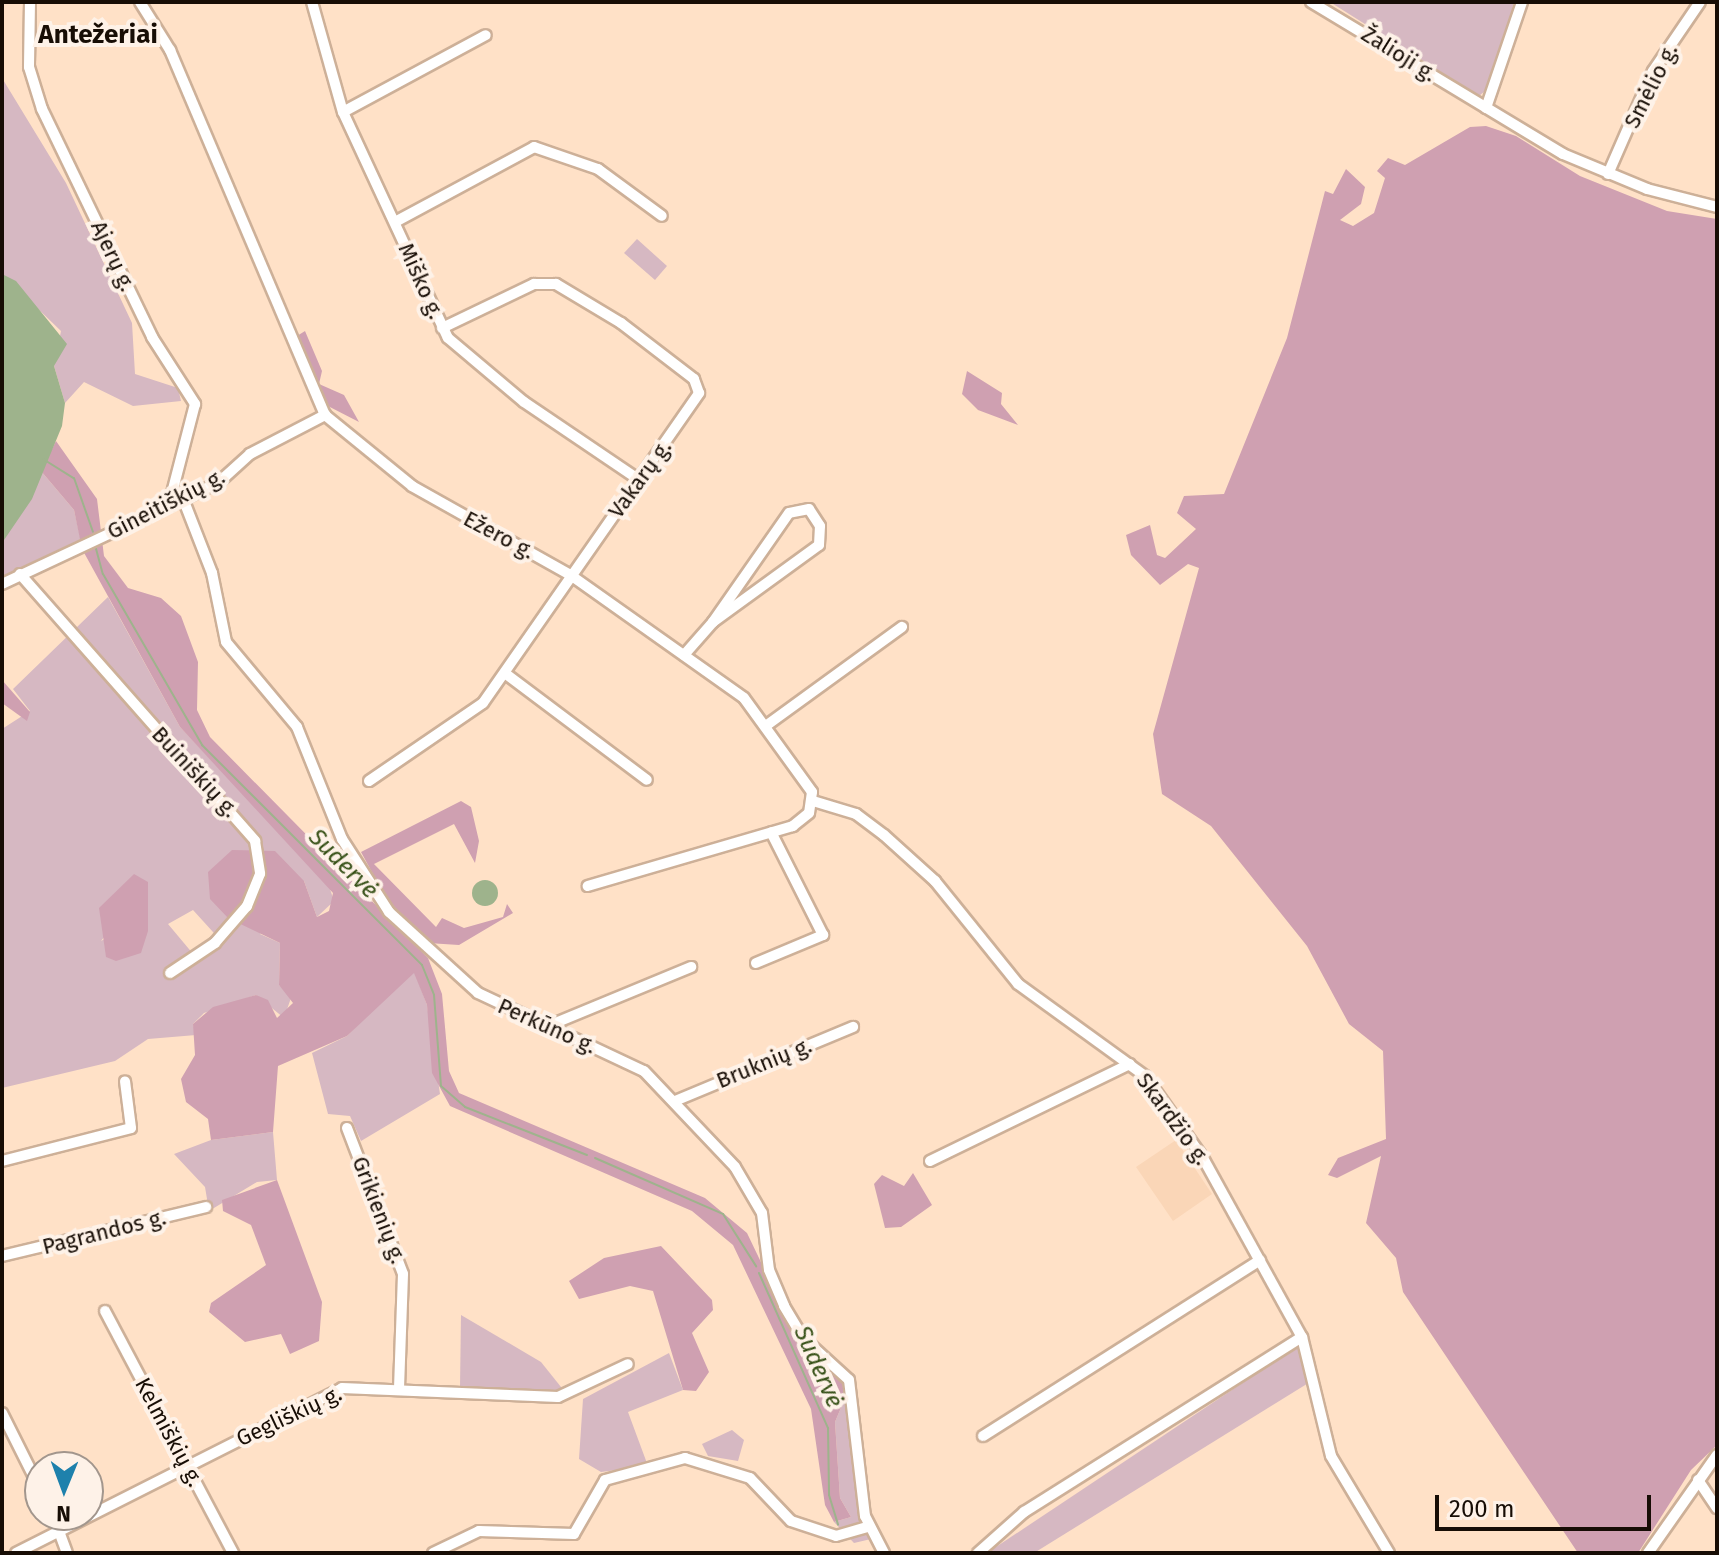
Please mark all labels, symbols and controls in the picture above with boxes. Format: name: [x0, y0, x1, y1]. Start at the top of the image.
district label: Antežeriai: [38, 19, 158, 51]
street label: Žalioji g.: [1357, 21, 1441, 87]
street label: Smėlio g.: [1619, 40, 1683, 132]
street label: Ajerų g.: [85, 217, 141, 295]
street label: Miško g.: [393, 239, 449, 323]
street label: Vakarų g.: [603, 435, 677, 523]
street label: Gineitiškių g.: [103, 463, 229, 545]
street label: Ežero g.: [459, 505, 539, 565]
street label: Buiniškių g.: [146, 721, 244, 823]
water label: Sudervė: [302, 823, 384, 905]
street label: Perkūno g.: [494, 993, 600, 1059]
street label: Bruknių g.: [713, 1032, 815, 1094]
street label: Skardžio g.: [1131, 1068, 1215, 1170]
street label: Grikienių g.: [347, 1153, 411, 1267]
street label: Pagrandos g.: [40, 1204, 168, 1260]
water label: Sudervė: [787, 1322, 849, 1412]
street label: Kelmiškių g.: [129, 1373, 209, 1491]
street label: Gegliškių g.: [232, 1380, 346, 1452]
north arrow: [24, 1451, 104, 1531]
scale bar: [1439, 1479, 1655, 1529]
text: 200 m: [1449, 1495, 1515, 1523]
text: N: [56, 1500, 71, 1527]

